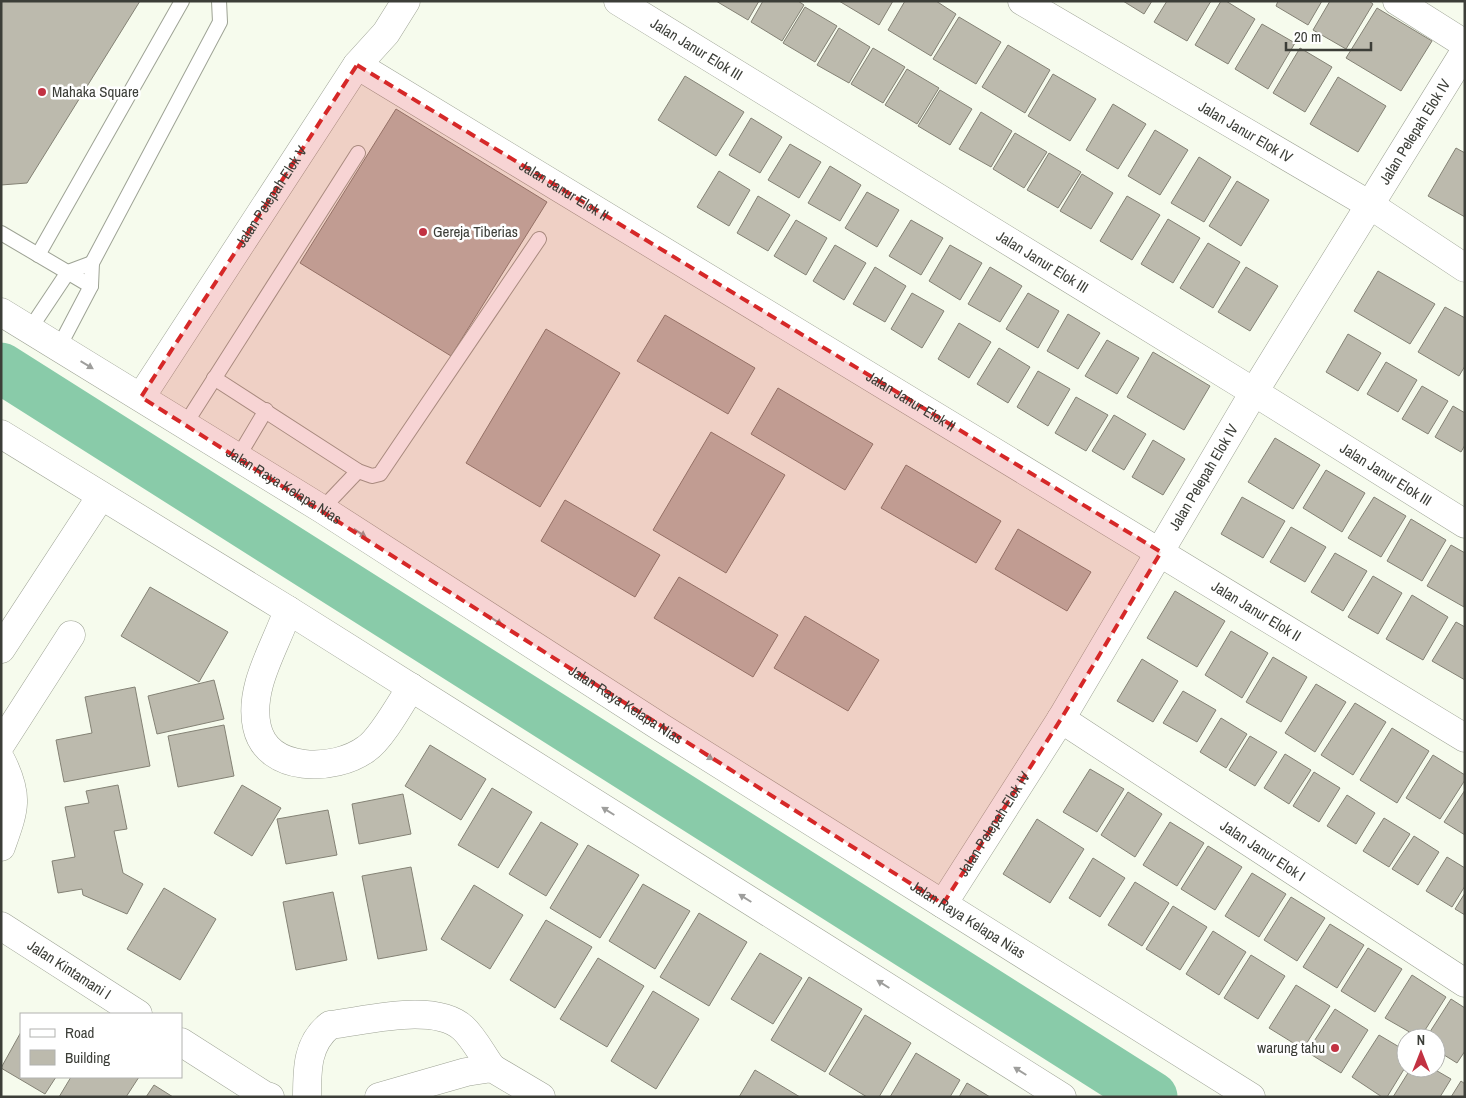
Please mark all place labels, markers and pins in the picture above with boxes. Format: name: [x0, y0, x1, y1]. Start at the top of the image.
place label: Mahaka Square: [52, 81, 139, 102]
marker: Mahaka Square: [36, 86, 48, 98]
place label: Gereja Tiberias: [433, 221, 518, 242]
marker: Gereja Tiberias: [417, 226, 429, 238]
place label: warung tahu: [1257, 1037, 1325, 1058]
marker: warung tahu: [1329, 1042, 1341, 1054]

